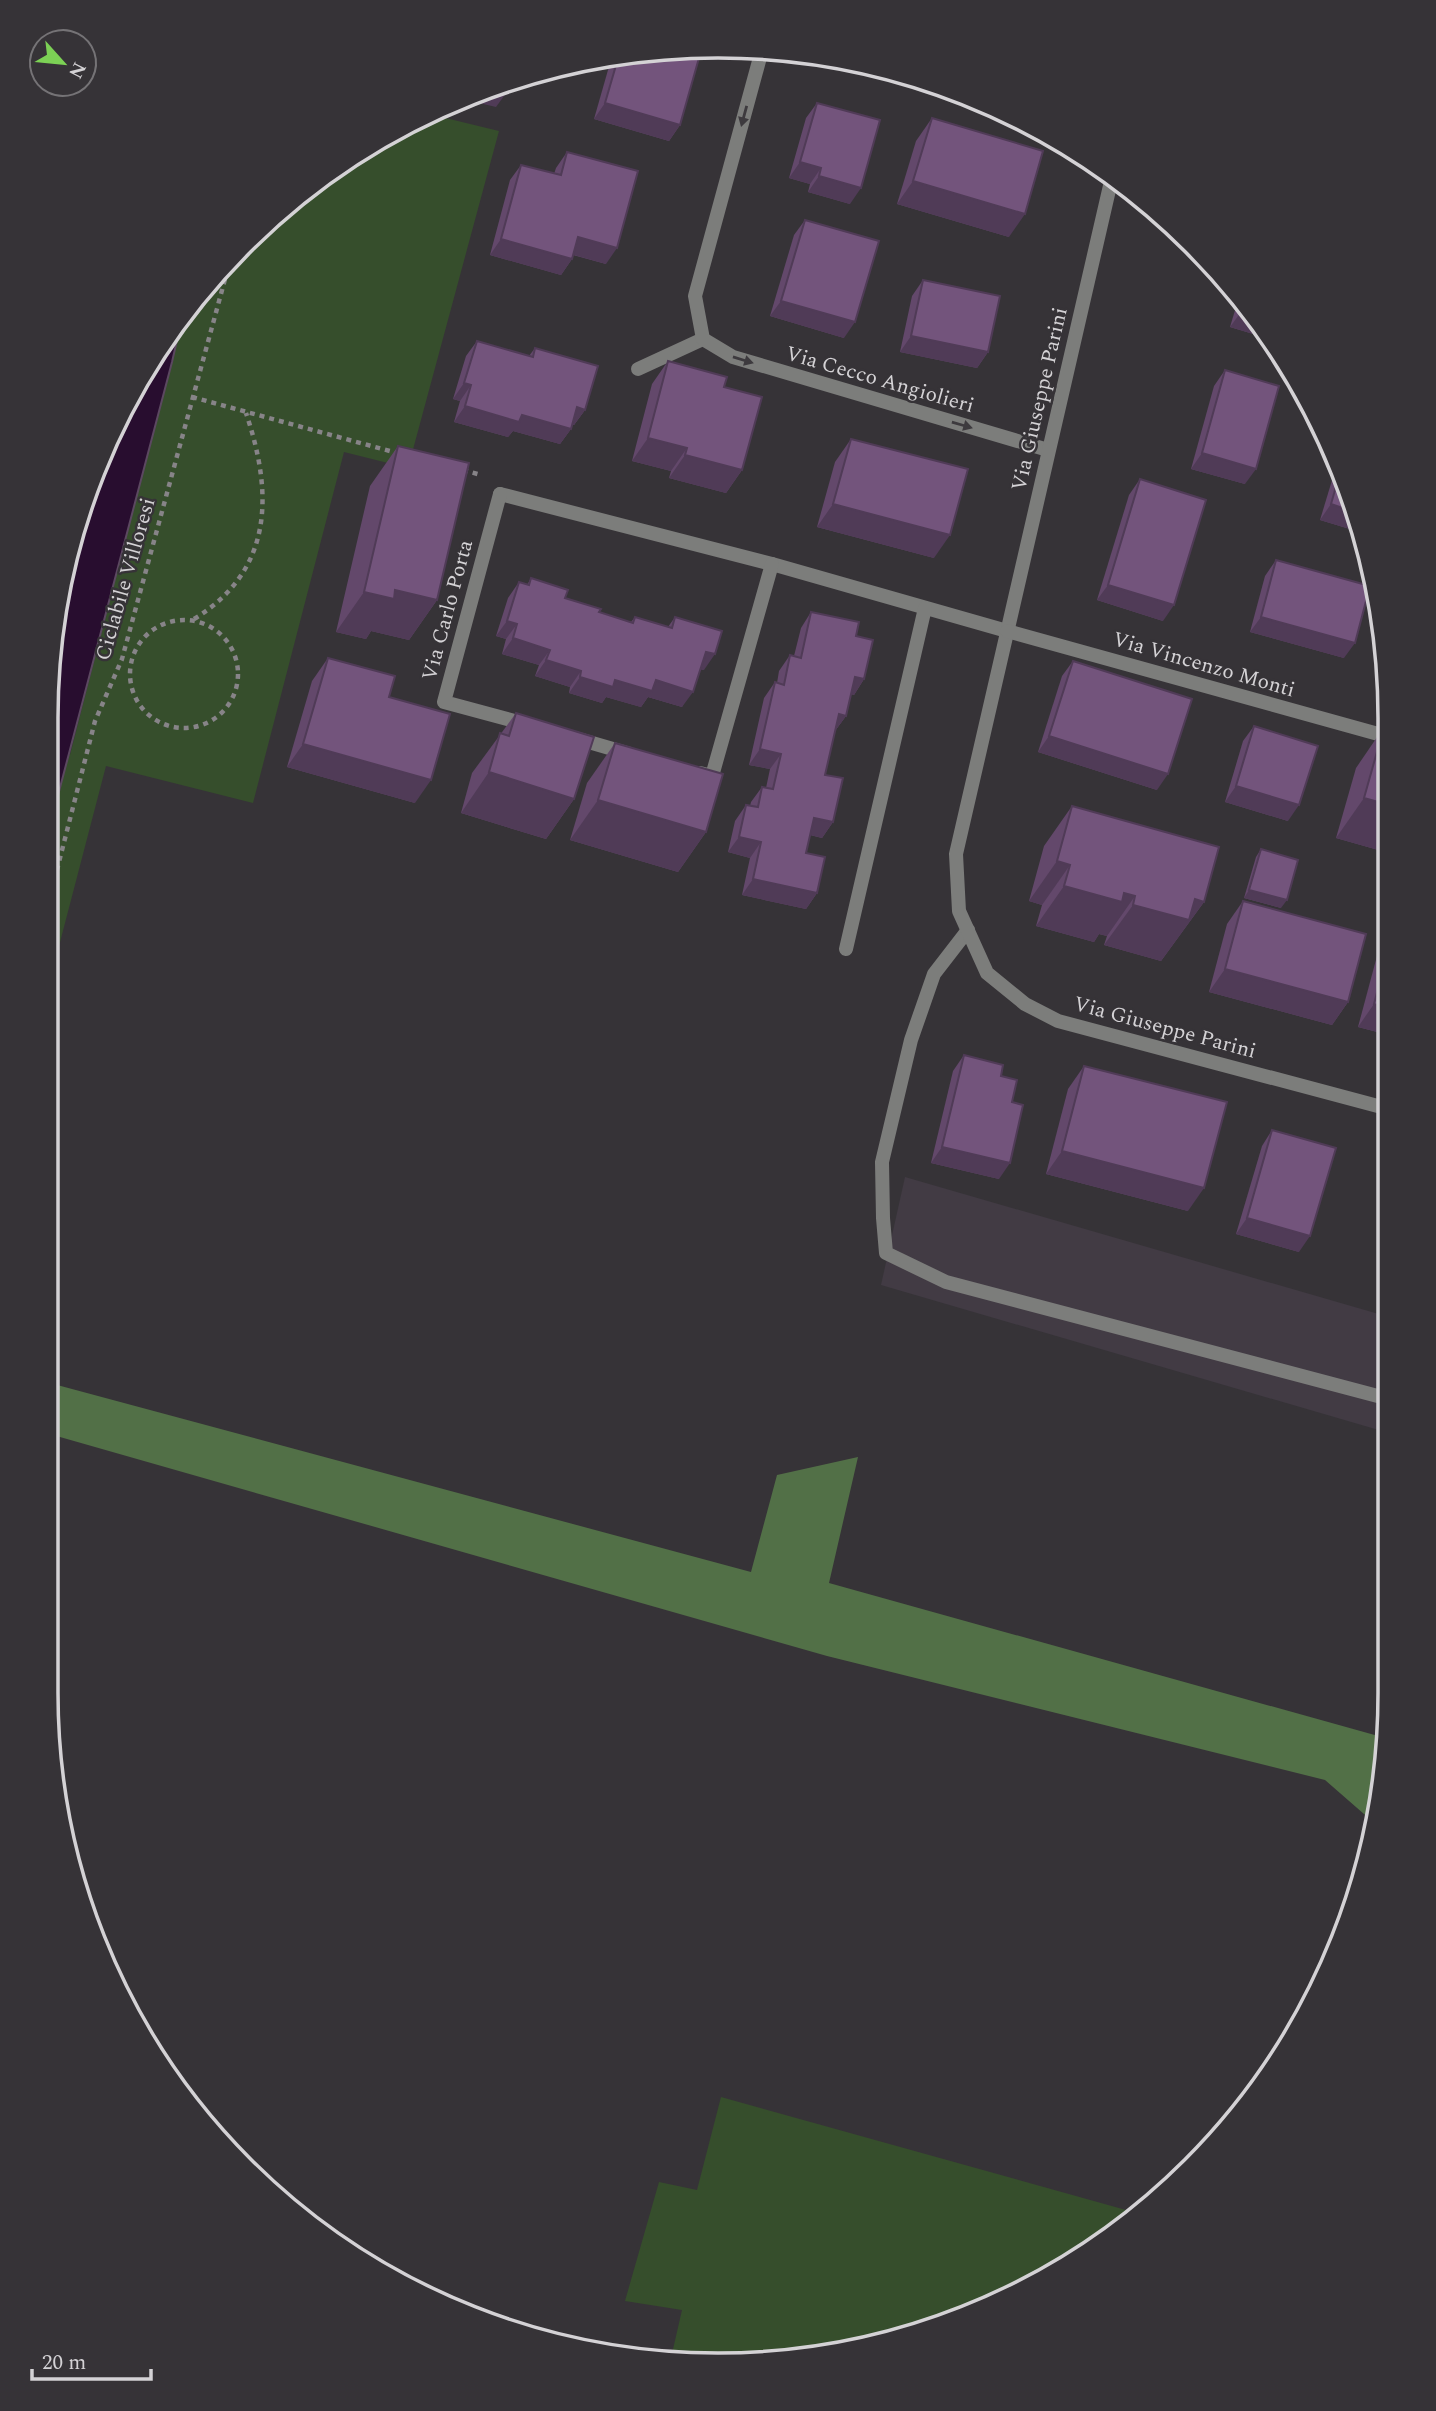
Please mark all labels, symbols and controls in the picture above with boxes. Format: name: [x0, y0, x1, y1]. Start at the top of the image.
north arrow: [28, 28, 98, 98]
text: N: [60, 57, 93, 84]
one-way arrow: [738, 105, 749, 127]
street label: Via Giuseppe Parini: [1003, 304, 1077, 494]
street label: Via Cecco Angiolieri: [782, 338, 978, 422]
one-way arrow: [733, 356, 754, 366]
one-way arrow: [951, 420, 972, 430]
street label: Ciclabile Villoresi: [87, 494, 165, 664]
street label: Via Carlo Porta: [414, 536, 482, 684]
street label: Via Vincenzo Monti: [1109, 624, 1299, 706]
street label: Via Giuseppe Parini: [1070, 988, 1259, 1068]
scale bar: [32, 2338, 150, 2382]
text: 20 m: [42, 2347, 86, 2379]

